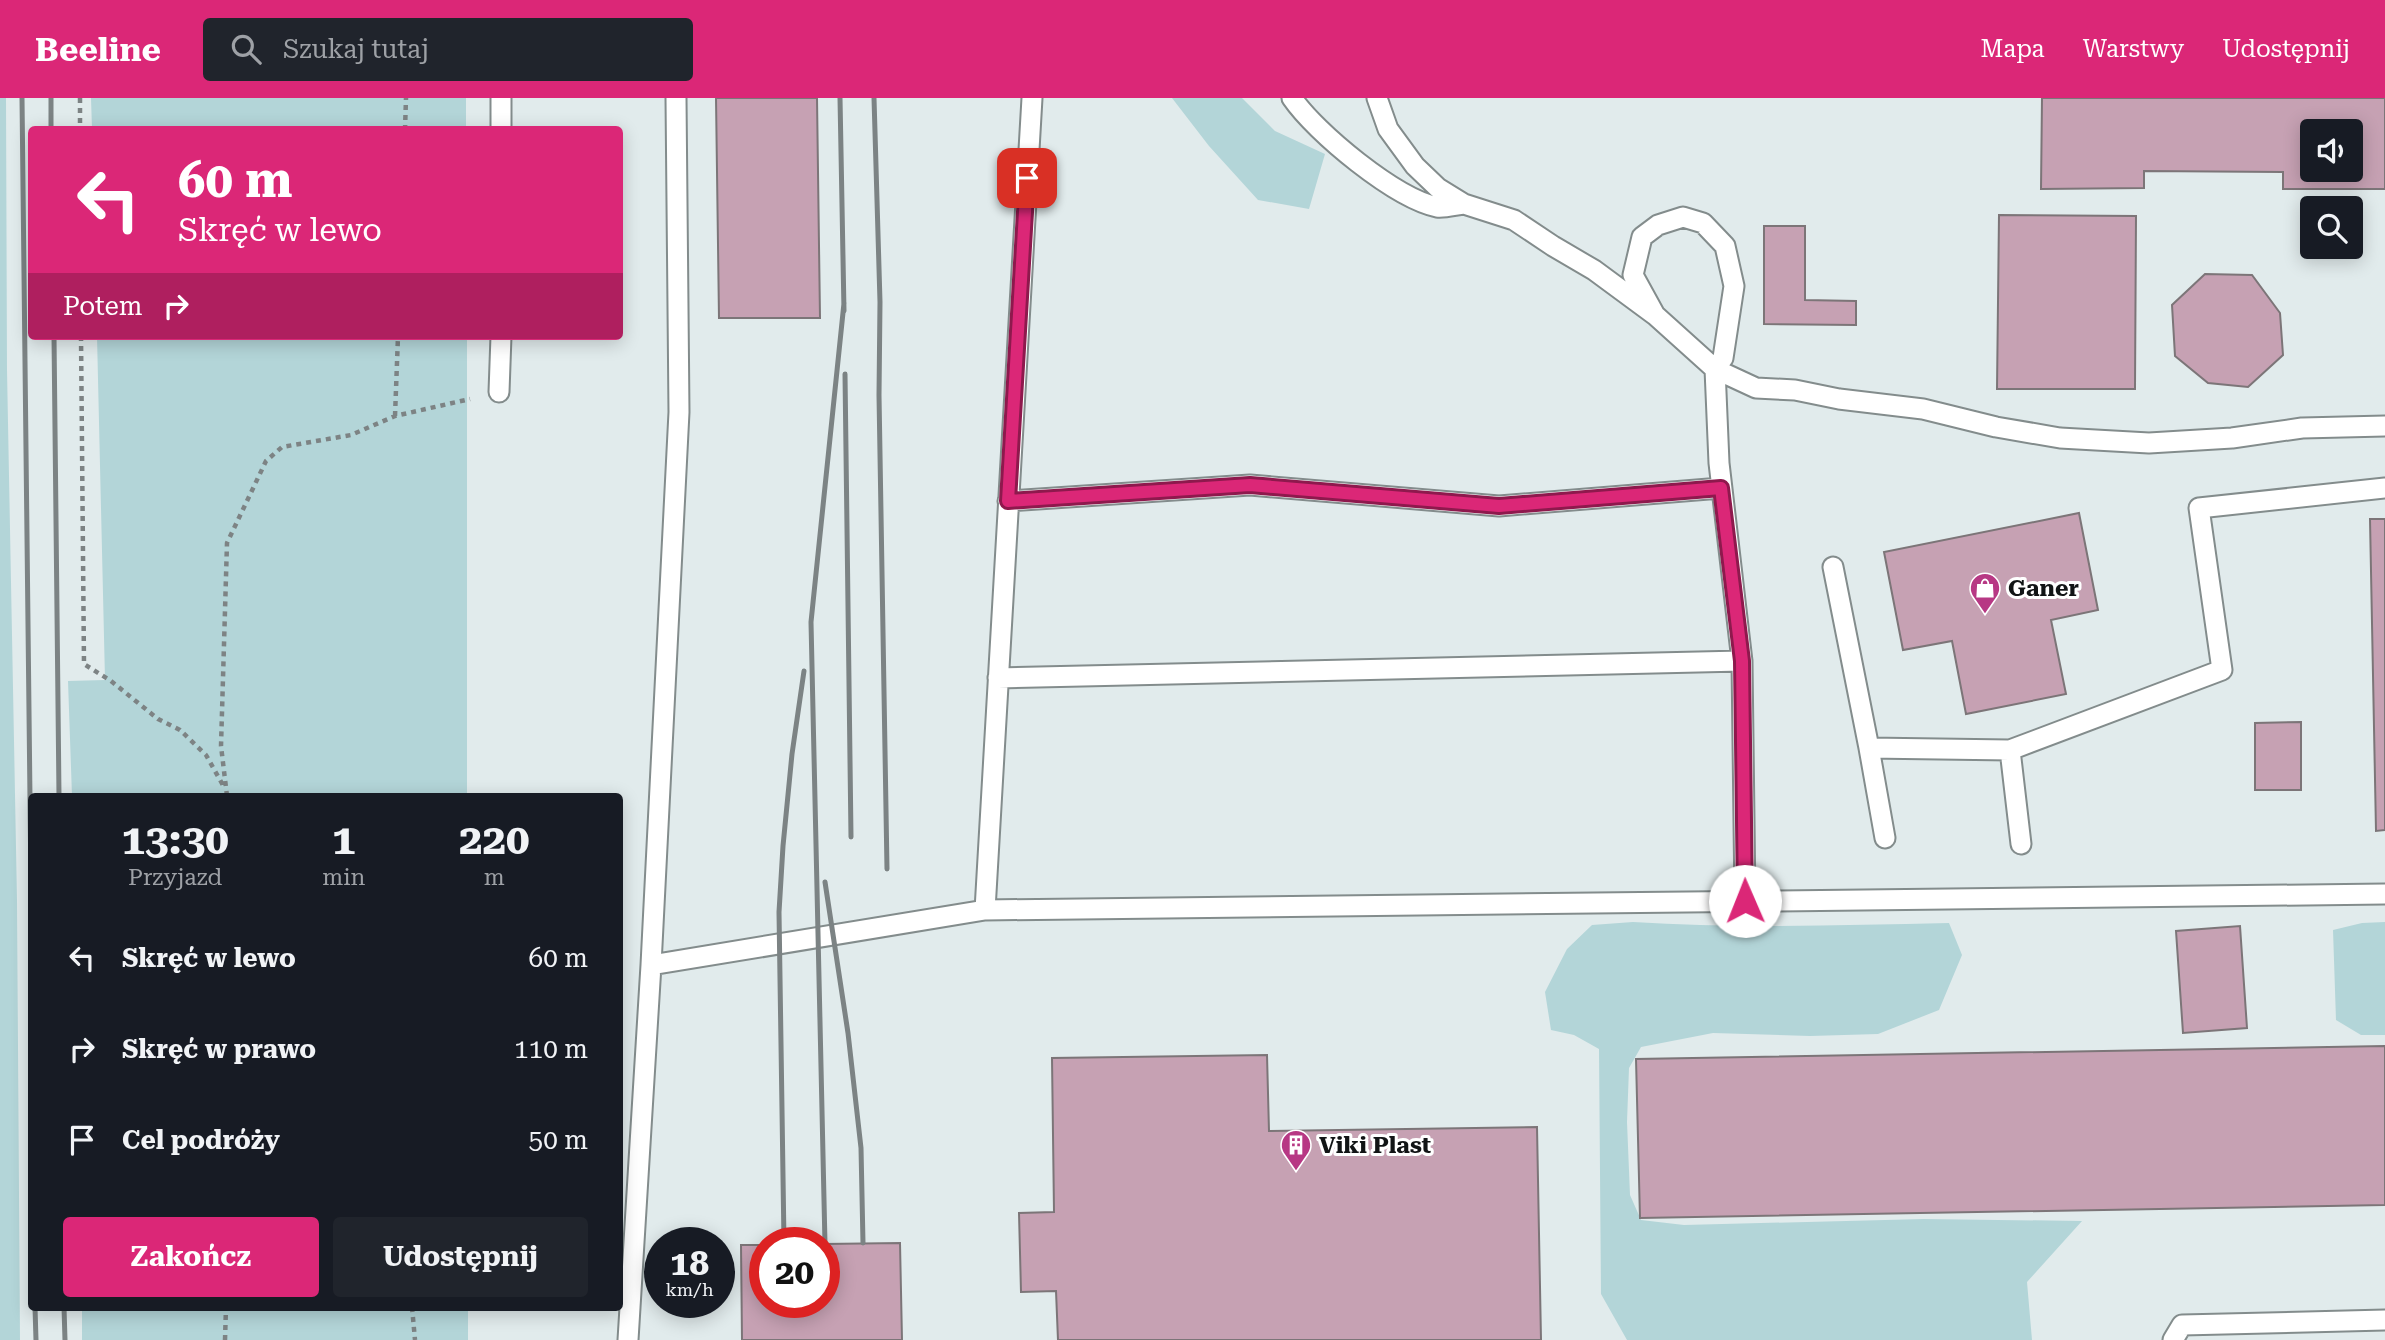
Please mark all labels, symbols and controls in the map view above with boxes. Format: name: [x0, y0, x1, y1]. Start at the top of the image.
search box: [203, 18, 693, 81]
text: Beeline: [35, 30, 161, 69]
icon: search: [227, 30, 265, 68]
text: Szukaj tutaj: [283, 34, 429, 64]
text: Mapa: [1981, 35, 2045, 63]
text: Warstwy: [2083, 35, 2184, 63]
text: Udostępnij: [2222, 35, 2350, 63]
map controls: [2300, 119, 2363, 259]
button: sound: [2300, 119, 2363, 182]
pin: [997, 148, 1057, 208]
text: 60 m: [178, 152, 293, 209]
icon: left: [63, 154, 154, 245]
icon: arrive: [1008, 159, 1046, 197]
button: search: [2300, 196, 2363, 259]
text: Skręć w lewo: [178, 211, 382, 249]
icon: right: [157, 287, 195, 325]
text: Potem: [63, 291, 143, 321]
shop icon: Ganer: [1968, 571, 2002, 615]
place label: Ganer: [2008, 575, 2079, 602]
text: 13:30: [122, 815, 229, 864]
text: 1: [332, 815, 356, 864]
text: 220: [459, 815, 529, 864]
text: Przyjazd: [128, 864, 222, 891]
text: min: [322, 864, 365, 891]
text: m: [484, 864, 505, 891]
position arrow: [1708, 864, 1782, 938]
icon: left: [63, 939, 101, 977]
text: Skręć w lewo: [122, 943, 296, 973]
text: 60 m: [529, 943, 588, 973]
icon: right: [63, 1030, 101, 1068]
text: Skręć w prawo: [122, 1034, 316, 1064]
text: 110 m: [514, 1034, 588, 1064]
icon: arrive: [63, 1121, 101, 1159]
text: Cel podróży: [122, 1125, 280, 1155]
text: 50 m: [529, 1125, 588, 1155]
building icon: Viki Plast: [1279, 1128, 1313, 1172]
place label: Viki Plast: [1319, 1132, 1431, 1159]
button: Zakończ: [63, 1217, 319, 1297]
button: Udostępnij: [333, 1217, 588, 1297]
speed limit sign: 20: [749, 1227, 840, 1318]
text: 18: [670, 1243, 709, 1284]
text: km/h: [665, 1279, 714, 1300]

